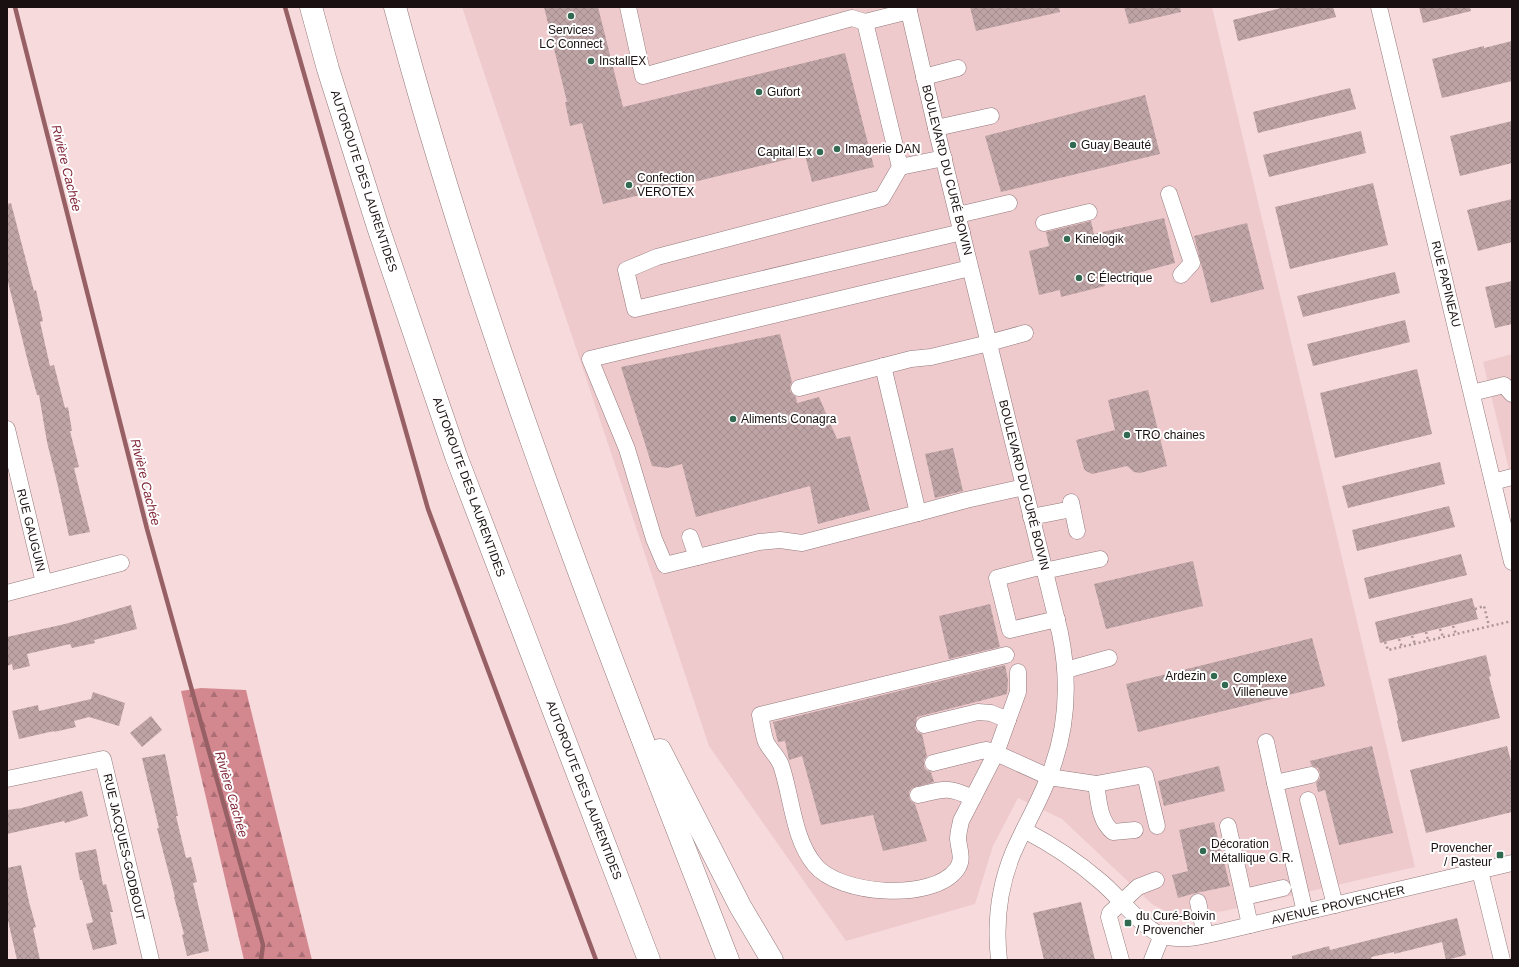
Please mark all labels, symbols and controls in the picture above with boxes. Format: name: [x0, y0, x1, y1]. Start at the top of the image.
marker: Services LC Connect: [566, 11, 576, 21]
place label: Services LC Connect: [539, 23, 603, 51]
place label: InstallEX: [599, 54, 646, 68]
marker: InstallEX: [586, 56, 596, 66]
street label: BOULEVARD DU CURÉ BOIVIN: [919, 83, 976, 257]
place label: Gufort: [767, 85, 801, 99]
marker: Gufort: [754, 87, 764, 97]
street label: AUTOROUTE DES LAURENTIDES: [328, 88, 400, 274]
water label: Rivière Cachée: [48, 123, 85, 213]
place label: Guay Beauté: [1081, 138, 1151, 152]
marker: Guay Beauté: [1068, 140, 1078, 150]
place label: Imagerie DAN: [845, 142, 920, 156]
marker: Imagerie DAN: [832, 144, 842, 154]
place label: Capital Ex: [757, 145, 812, 159]
marker: Capital Ex: [815, 147, 825, 157]
place label: Confection VEROTEX: [637, 171, 694, 199]
marker: Confection VEROTEX: [624, 180, 634, 190]
place label: Kinelogik: [1075, 232, 1125, 246]
marker: Kinelogik: [1062, 234, 1072, 244]
street label: RUE PAPINEAU: [1429, 239, 1463, 329]
place label: C Électrique: [1087, 270, 1153, 285]
marker: C Électrique: [1074, 273, 1084, 283]
street label: AUTOROUTE DES LAURENTIDES: [430, 395, 508, 579]
street label: BOULEVARD DU CURÉ BOIVIN: [996, 398, 1053, 572]
place label: Aliments Conagra: [741, 412, 837, 426]
marker: Aliments Conagra: [728, 414, 738, 424]
place label: TRO chaines: [1135, 428, 1205, 442]
marker: TRO chaines: [1122, 430, 1132, 440]
water label: Rivière Cachée: [127, 437, 164, 527]
street label: RUE GAUGUIN: [14, 487, 48, 573]
place label: Ardezin: [1165, 669, 1206, 683]
marker: Ardezin: [1209, 671, 1219, 681]
place label: Complexe Villeneuve: [1233, 671, 1288, 699]
marker: Complexe Villeneuve: [1220, 680, 1230, 690]
street label: AUTOROUTE DES LAURENTIDES: [543, 699, 625, 881]
water label: Rivière Cachée: [212, 749, 251, 839]
street label: RUE JACQUES-GODBOUT: [100, 772, 148, 922]
place label: Décoration Métallique G.R.: [1211, 837, 1294, 865]
place label: Provencher / Pasteur: [1431, 841, 1492, 869]
marker: Décoration Métallique G.R.: [1198, 846, 1208, 856]
marker: Provencher / Pasteur: [1495, 850, 1505, 860]
street label: AVENUE PROVENCHER: [1270, 883, 1406, 927]
place label: du Curé-Boivin / Provencher: [1136, 909, 1215, 937]
marker: du Curé-Boivin / Provencher: [1123, 918, 1133, 928]

